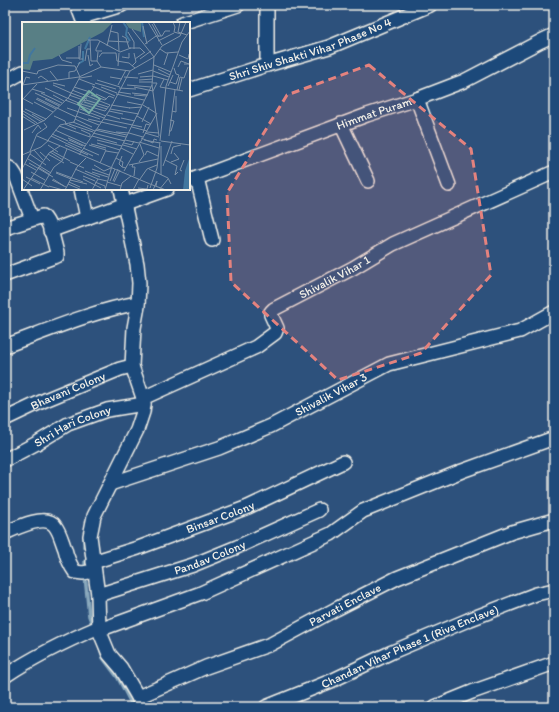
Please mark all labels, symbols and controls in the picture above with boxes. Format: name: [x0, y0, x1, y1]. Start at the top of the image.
street label: Shri Shiv Shakti Vihar Phase No 4: [227, 15, 394, 84]
inset map: [22, 22, 190, 190]
street label: Himmat Puram: [334, 94, 414, 133]
street label: Shivalik Vihar 1: [297, 252, 373, 302]
street label: Bhavani Colony: [28, 369, 108, 413]
street label: Shivalik Vihar 3: [293, 370, 370, 419]
street label: Shri Hari Colony: [32, 402, 112, 450]
street label: Binsar Colony: [184, 498, 257, 536]
street label: Pandav Colony: [172, 537, 248, 578]
street label: Parvati Enclave: [307, 580, 383, 629]
street label: Chandan Vihar Phase 1 (Riva Enclave): [319, 602, 501, 691]

